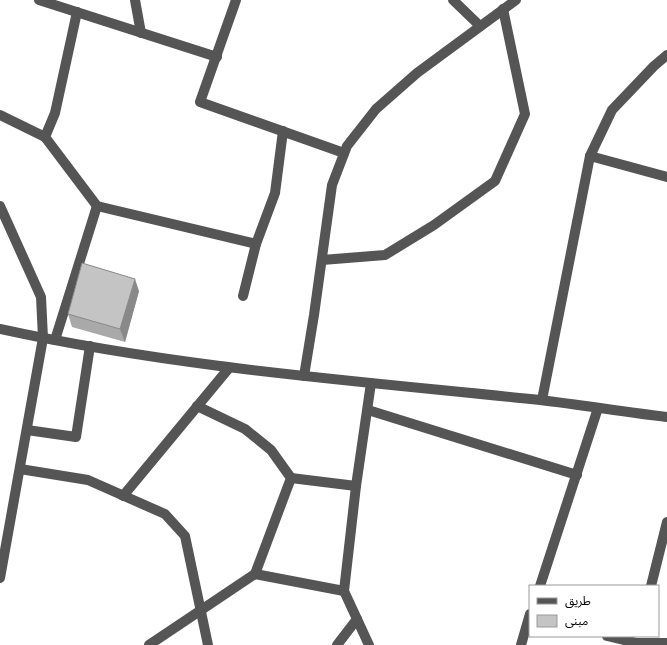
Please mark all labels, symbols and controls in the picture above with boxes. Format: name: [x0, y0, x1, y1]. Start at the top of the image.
legend: [529, 585, 659, 637]
text: طريق: [565, 594, 591, 609]
text: مبنى: [565, 614, 588, 628]

